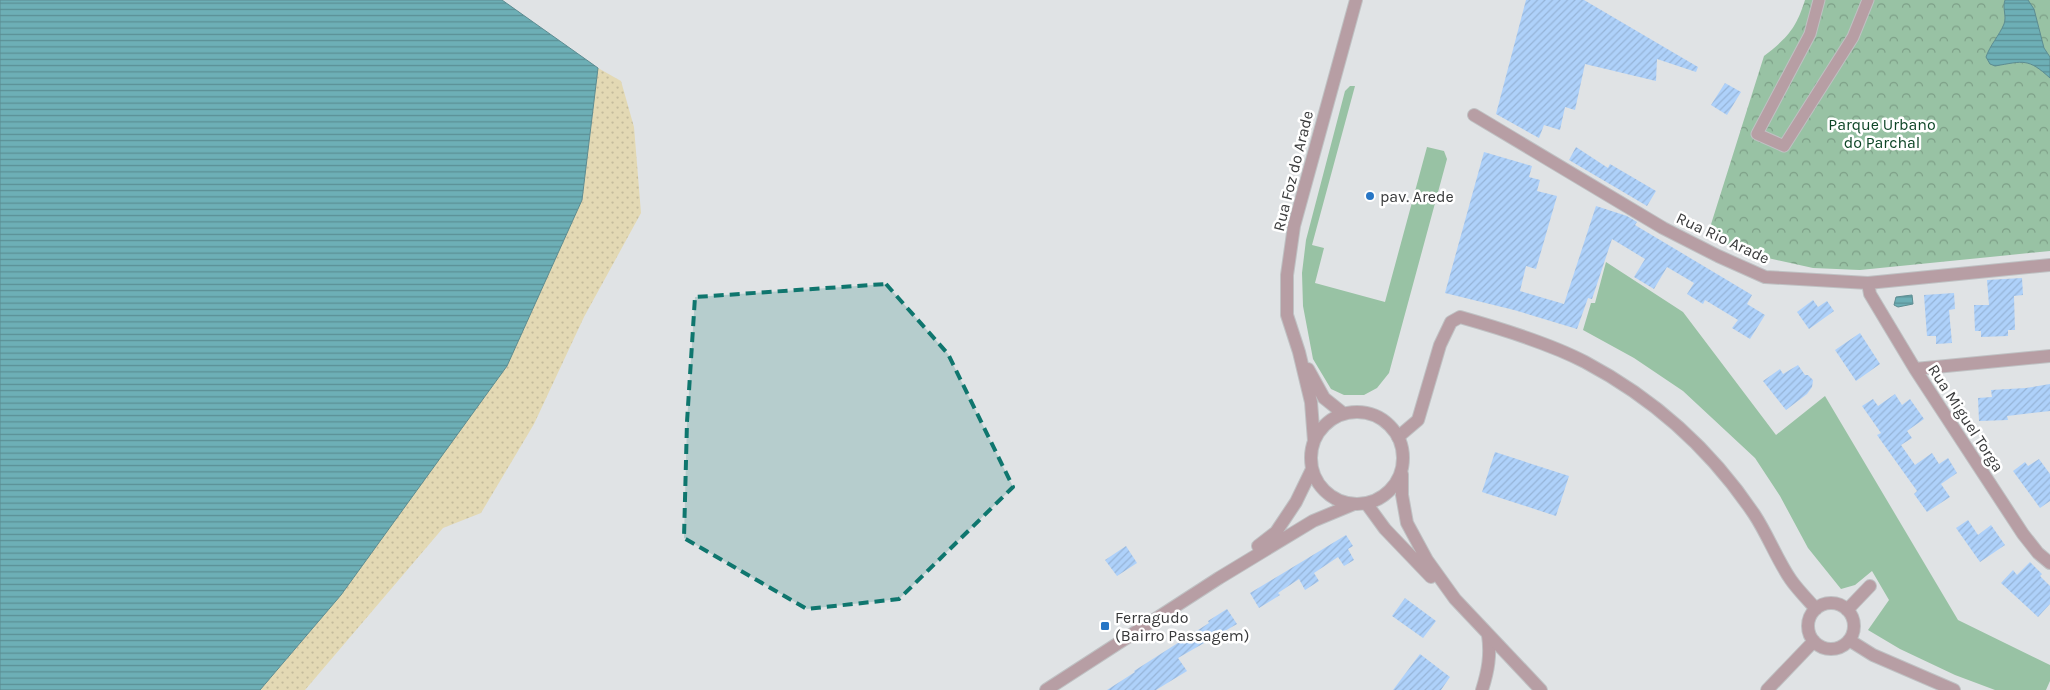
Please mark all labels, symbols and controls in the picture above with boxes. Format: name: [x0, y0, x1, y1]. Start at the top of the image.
street label: Rua Foz do Arade: [1269, 109, 1317, 233]
park label: Parque Urbano do Parchal: [1828, 115, 1936, 152]
place label: pav. Arede: [1380, 187, 1454, 206]
marker: pav. Arede: [1364, 190, 1376, 202]
street label: Rua Rio Arade: [1673, 208, 1773, 268]
street label: Rua Miguel Torga: [1924, 361, 2008, 475]
place label: Ferragudo (Bairro Passagem): [1115, 608, 1250, 645]
marker: Ferragudo (Bairro Passagem): [1099, 620, 1111, 632]

